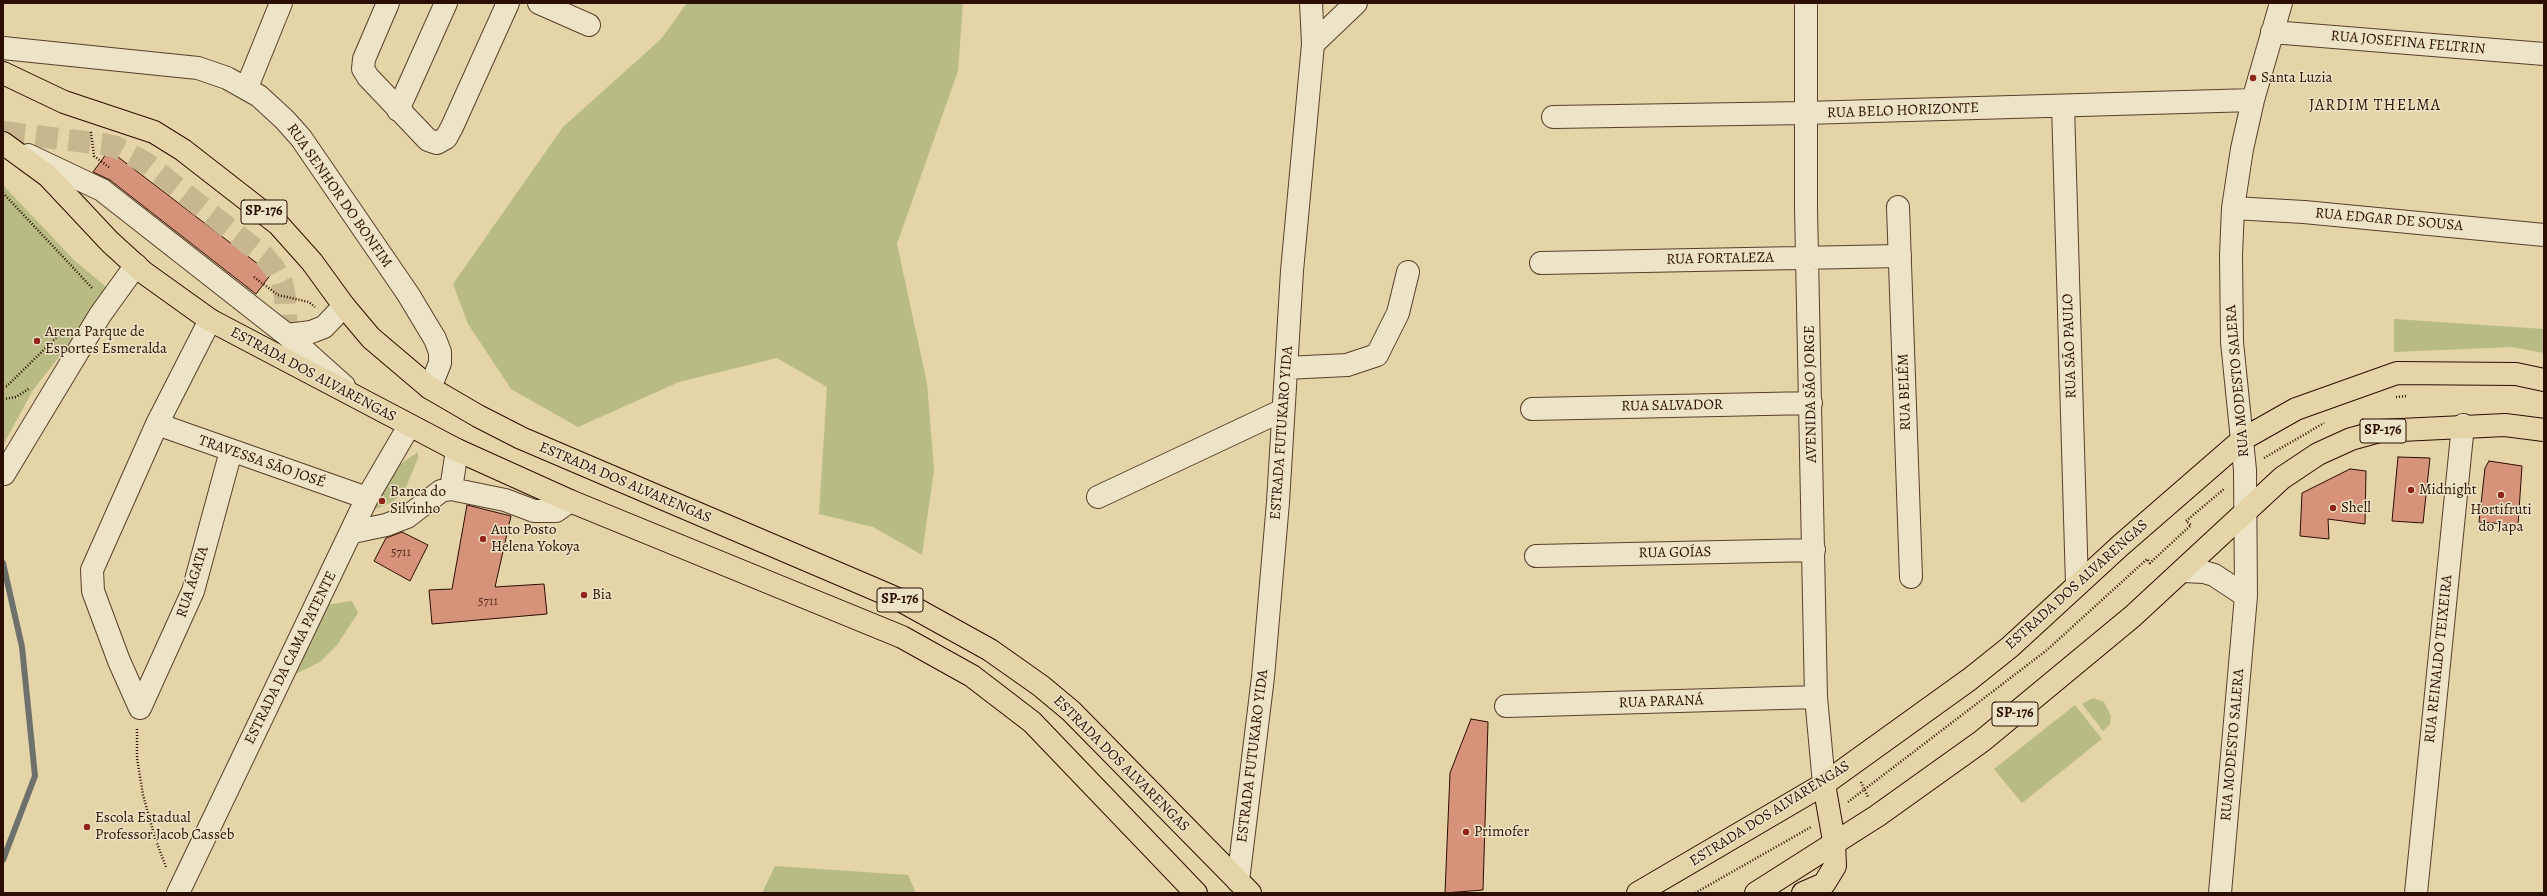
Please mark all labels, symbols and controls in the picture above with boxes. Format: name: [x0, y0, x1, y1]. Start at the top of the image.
street label: RUA JOSEFINA FELTRIN: [2330, 27, 2486, 59]
place label: Santa Luzia: [2261, 69, 2333, 87]
marker: Santa Luzia: [2248, 73, 2258, 83]
district label: JARDIM THELMA: [2309, 96, 2441, 116]
street label: RUA BELO HORIZONTE: [1827, 99, 1979, 123]
street label: RUA SENHOR DO BONFIM: [282, 120, 396, 272]
road number: SP-176: [241, 200, 287, 224]
street label: RUA EDGAR DE SOUSA: [2314, 205, 2464, 235]
street label: RUA FORTALEZA: [1666, 249, 1774, 269]
street label: RUA SÃO PAULO: [2059, 293, 2081, 399]
street label: RUA MODESTO SALERA: [2222, 304, 2254, 458]
place label: Arena Parque de Esportes Esmeralda: [45, 323, 167, 358]
street label: ESTRADA DOS ALVARENGAS: [227, 324, 399, 426]
street label: AVENIDA SÃO JORGE: [1801, 325, 1821, 463]
marker: Arena Parque de Esportes Esmeralda: [32, 336, 42, 346]
street label: ESTRADA FUTUKARO YIDA: [1267, 345, 1297, 521]
street label: RUA BELÉM: [1895, 353, 1915, 431]
street label: RUA SALVADOR: [1621, 396, 1723, 416]
road number: SP-176: [2360, 419, 2406, 443]
street label: TRAVESSA SÃO JOSÉ: [196, 432, 328, 492]
street label: ESTRADA DOS ALVARENGAS: [536, 438, 714, 528]
place label: Midnight: [2419, 481, 2477, 499]
place label: Banca do Silvinho: [390, 483, 446, 518]
marker: Midnight: [2406, 485, 2416, 495]
marker: Hortifruti do Japa: [2496, 490, 2506, 500]
marker: Banca do Silvinho: [377, 496, 387, 506]
place label: Shell: [2341, 499, 2371, 517]
place label: Hortifruti do Japa: [2470, 501, 2532, 536]
marker: Shell: [2328, 503, 2338, 513]
street label: ESTRADA DOS ALVARENGAS: [2002, 516, 2152, 654]
place label: Auto Posto Helena Yokoya: [491, 521, 580, 556]
marker: Auto Posto Helena Yokoya: [478, 534, 488, 544]
street label: RUA GOÍAS: [1638, 543, 1712, 563]
street label: RUA ÁGATA: [173, 544, 213, 620]
house number: 5711: [391, 545, 411, 561]
street label: ESTRADA DA CAMA PATENTE: [241, 568, 341, 748]
street label: RUA REINALDO TEIXEIRA: [2421, 574, 2457, 744]
place label: Bia: [592, 586, 612, 604]
road number: SP-176: [877, 588, 923, 612]
marker: Bia: [579, 590, 589, 600]
house number: 5711: [478, 594, 498, 610]
street label: ESTRADA FUTUKARO YIDA: [1233, 668, 1273, 844]
street label: RUA MODESTO SALERA: [2217, 668, 2249, 822]
street label: ESTRADA DOS ALVARENGAS: [1049, 692, 1193, 836]
street label: RUA PARANÁ: [1618, 692, 1704, 712]
road number: SP-176: [1992, 702, 2038, 726]
street label: ESTRADA DOS ALVARENGAS: [1687, 757, 1853, 871]
place label: Escola Estadual Professor Jacob Casseb: [95, 809, 234, 844]
marker: Escola Estadual Professor Jacob Casseb: [82, 822, 92, 832]
place label: Primofer: [1474, 823, 1529, 841]
marker: Primofer: [1461, 827, 1471, 837]

